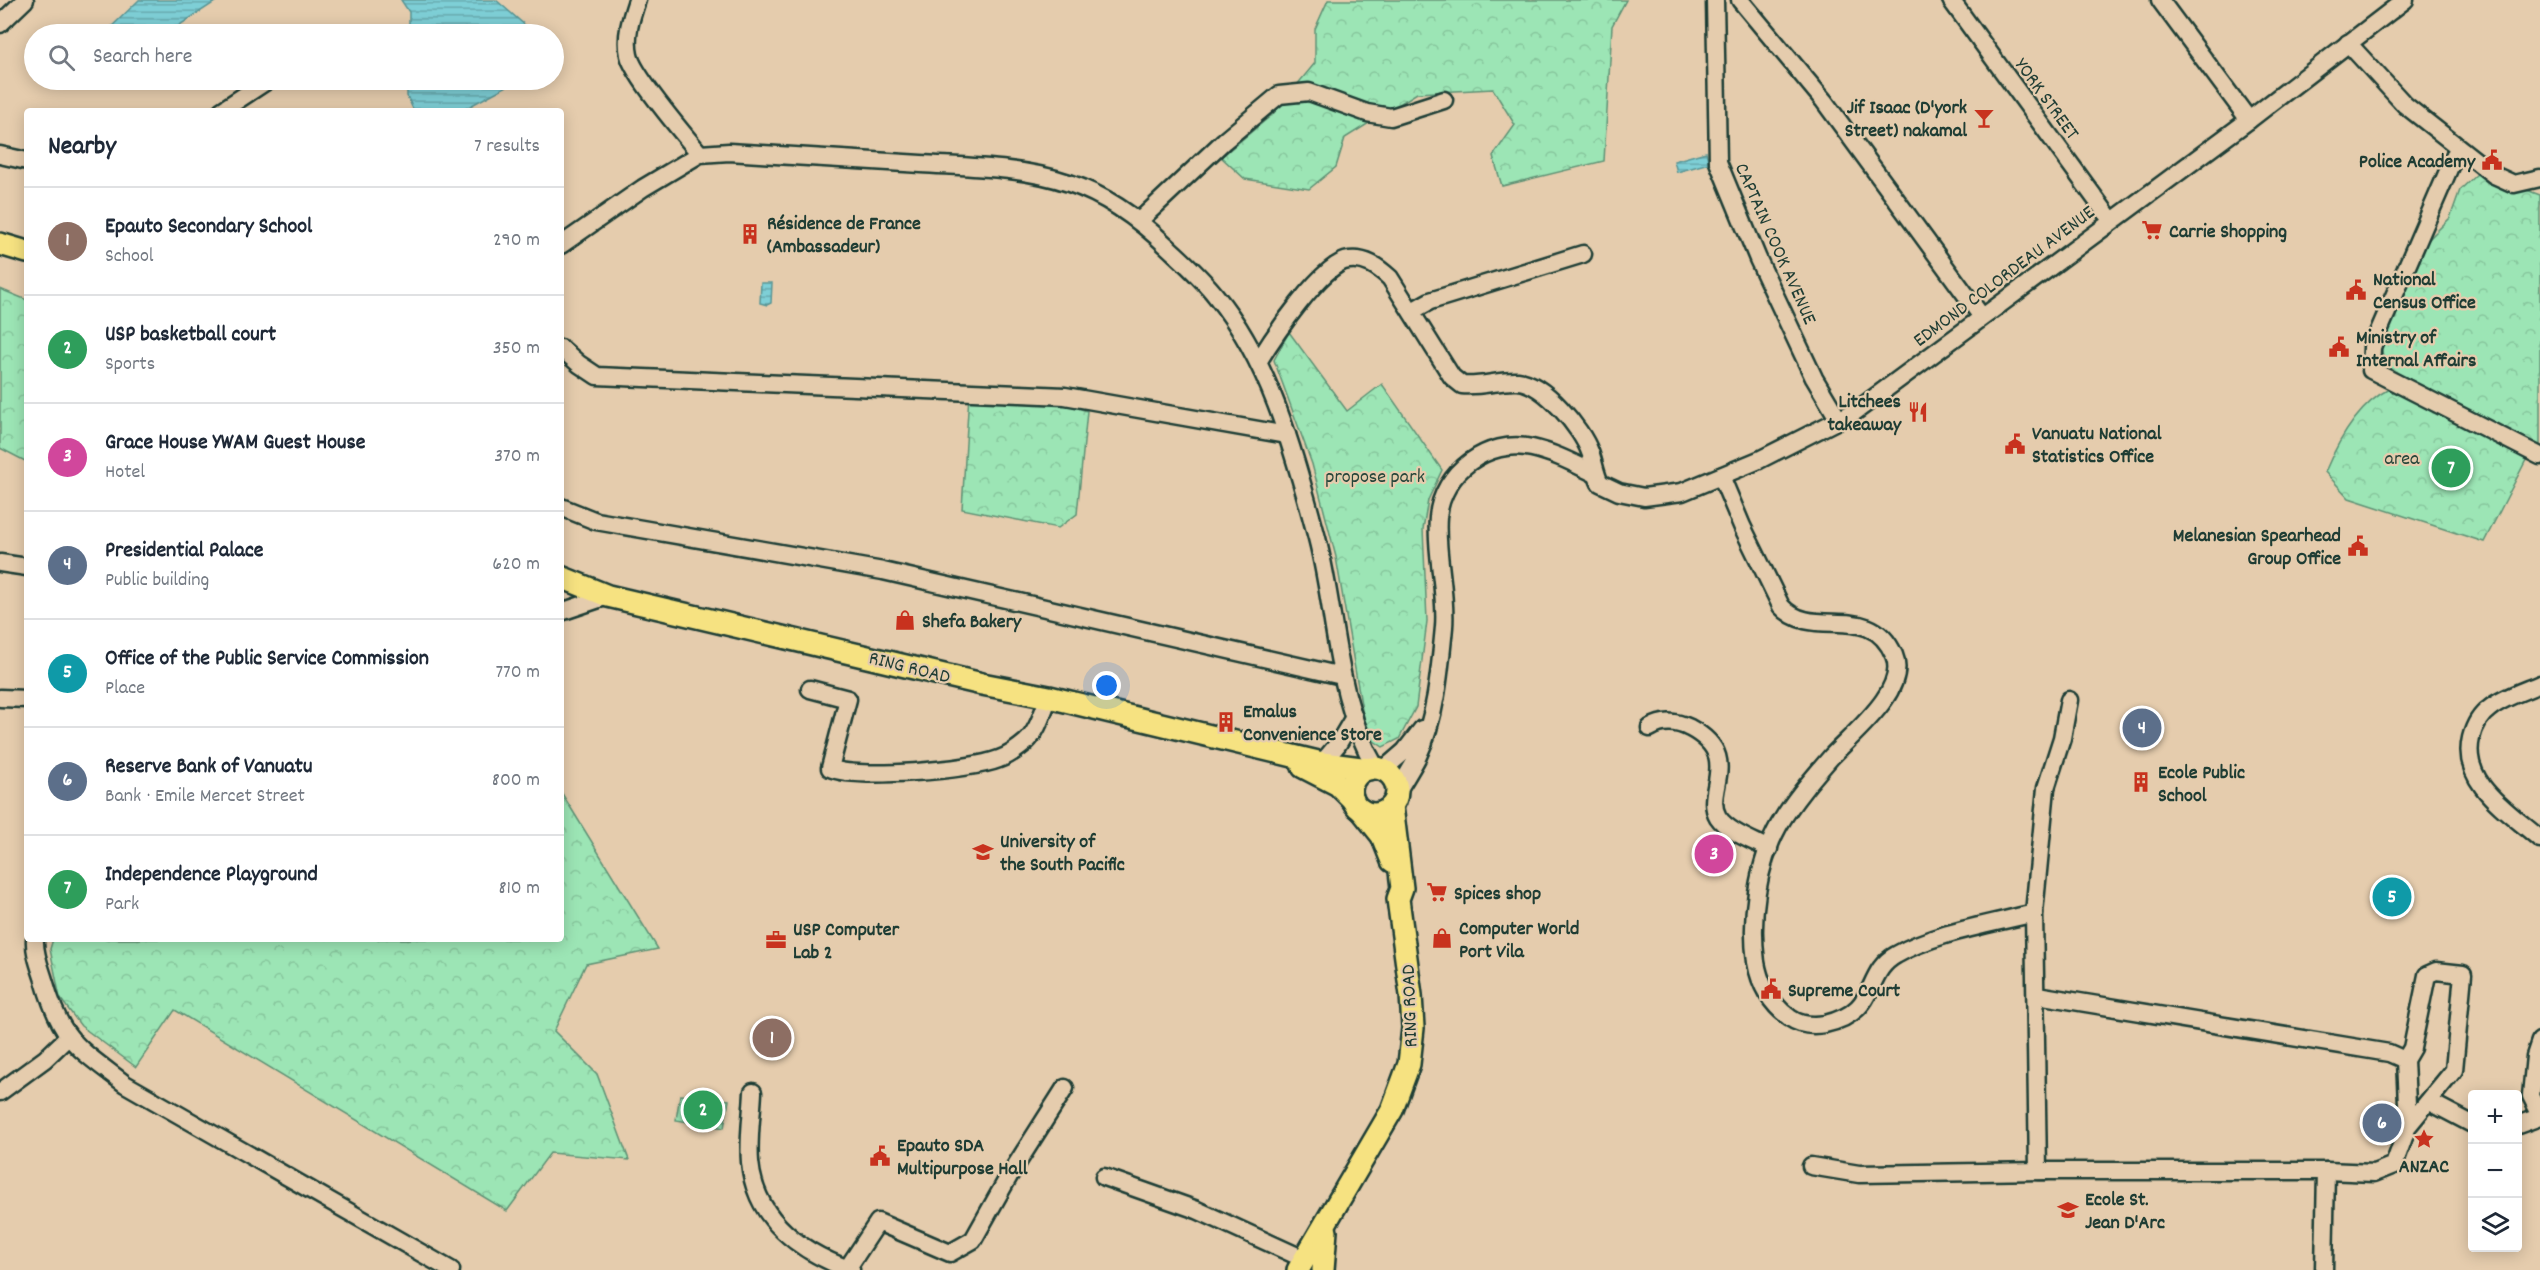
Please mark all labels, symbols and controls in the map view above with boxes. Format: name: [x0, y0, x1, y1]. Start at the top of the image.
search box: [24, 24, 564, 90]
icon: search: [45, 41, 78, 74]
text: Search here: [93, 42, 192, 73]
street label: YORK STREET: [2006, 53, 2085, 146]
place label: Jif Isaac (D'york Street) nakamal: [1845, 95, 1967, 146]
bar icon: Jif Isaac (D'york Street) nakamal: [1972, 106, 1996, 130]
text: Nearby: [48, 129, 116, 166]
text: 7 results: [474, 133, 540, 161]
public building icon: Police Academy: [2480, 148, 2504, 172]
place label: Police Academy: [2359, 149, 2476, 177]
street label: CAPTAIN COOK AVENUE: [1726, 159, 1823, 330]
street label: EDMOND COLORDEAU AVENUE: [1908, 200, 2101, 355]
place label: Résidence de France (Ambassadeur): [767, 211, 921, 262]
text: Epauto Secondary School: [105, 212, 312, 243]
supermarket icon: Carrie Shopping: [2140, 218, 2164, 242]
place label: Carrie Shopping: [2169, 219, 2287, 247]
building icon: Résidence de France (Ambassadeur): [738, 222, 762, 246]
text: 1: [65, 227, 70, 255]
text: 290 m: [493, 227, 540, 255]
text: School: [105, 243, 154, 271]
place label: National Census Office: [2373, 267, 2476, 318]
public building icon: National Census Office: [2344, 278, 2368, 302]
text: USP basketball court: [105, 320, 276, 351]
place label: Ministry of Internal Affairs: [2356, 325, 2476, 376]
text: 2: [63, 335, 72, 363]
text: 350 m: [493, 335, 540, 363]
public building icon: Ministry of Internal Affairs: [2327, 335, 2351, 359]
text: Sports: [105, 351, 155, 379]
place label: Litchees takeaway: [1828, 389, 1902, 440]
restaurant icon: Litchees takeaway: [1906, 400, 1930, 424]
place label: Vanuatu National Statistics Office: [2032, 421, 2162, 472]
text: Grace House YWAM Guest House: [105, 428, 365, 459]
public building icon: Vanuatu National Statistics Office: [2003, 432, 2027, 456]
text: 3: [63, 443, 72, 471]
text: 370 m: [494, 443, 540, 471]
park label: area: [2385, 446, 2420, 474]
pin: 7: [2432, 446, 2470, 490]
text: Hotel: [105, 459, 145, 487]
park label: propose park: [1325, 464, 1425, 492]
place label: Melanesian Spearhead Group Office: [2173, 523, 2341, 574]
public building icon: Melanesian Spearhead Group Office: [2346, 534, 2370, 558]
text: Presidential Palace: [105, 536, 263, 567]
text: 4: [63, 551, 72, 579]
text: 620 m: [492, 551, 540, 579]
text: Public building: [105, 567, 209, 595]
shop icon: Shefa Bakery: [893, 608, 917, 632]
place label: Shefa Bakery: [922, 609, 1022, 637]
text: Office of the Public Service Commission: [105, 644, 429, 675]
street label: RING ROAD: [866, 645, 953, 693]
text: 5: [63, 659, 72, 687]
text: 770 m: [495, 659, 540, 687]
your location: [1092, 671, 1121, 700]
text: Place: [105, 675, 145, 703]
place label: Emalus Convenience Store: [1243, 699, 1382, 750]
pin: 4: [2122, 706, 2162, 750]
building icon: Emalus Convenience Store: [1214, 710, 1238, 734]
text: Reserve Bank of Vanuatu: [105, 752, 312, 783]
place label: Ecole Public School: [2158, 760, 2245, 811]
text: 6: [63, 767, 72, 795]
text: 800 m: [492, 767, 540, 795]
building icon: Ecole Public School: [2129, 770, 2153, 794]
text: Bank · Emile Mercet Street: [105, 783, 305, 811]
place label: University of the South Pacific: [1000, 829, 1125, 880]
pin: 3: [1694, 832, 1734, 876]
school or university icon: University of the South Pacific: [971, 840, 995, 864]
text: Independence Playground: [105, 860, 318, 891]
pin: 5: [2372, 874, 2412, 920]
text: 7: [64, 875, 71, 903]
text: 810 m: [498, 875, 540, 903]
supermarket icon: Spices shop: [1425, 880, 1449, 904]
place label: Spices shop: [1454, 881, 1541, 909]
text: Park: [105, 891, 139, 919]
place label: Computer World Port Vila: [1459, 916, 1579, 967]
place label: USP Computer Lab 2: [793, 917, 900, 968]
shop icon: Computer World Port Vila: [1430, 926, 1454, 950]
office icon: USP Computer Lab 2: [764, 928, 788, 952]
street label: RING ROAD: [1396, 964, 1426, 1048]
public building icon: Supreme Court: [1759, 977, 1783, 1001]
place label: Supreme Court: [1788, 978, 1901, 1006]
pin: 1: [752, 1016, 792, 1060]
pin: 2: [684, 1088, 722, 1132]
map controls: [2468, 1090, 2522, 1252]
button: +: [2468, 1090, 2522, 1144]
pin: 6: [2362, 1100, 2402, 1146]
place icon: ANZAC: [2412, 1127, 2436, 1151]
place label: Epauto SDA Multipurpose Hall: [897, 1133, 1028, 1184]
public building icon: Epauto SDA Multipurpose Hall: [868, 1144, 892, 1168]
button: −: [2468, 1144, 2522, 1198]
place label: ANZAC: [2399, 1154, 2449, 1182]
place label: Ecole St. Jean D'Arc: [2085, 1187, 2165, 1238]
school or university icon: Ecole St. Jean D'Arc: [2056, 1198, 2080, 1222]
button: layers: [2468, 1198, 2522, 1252]

